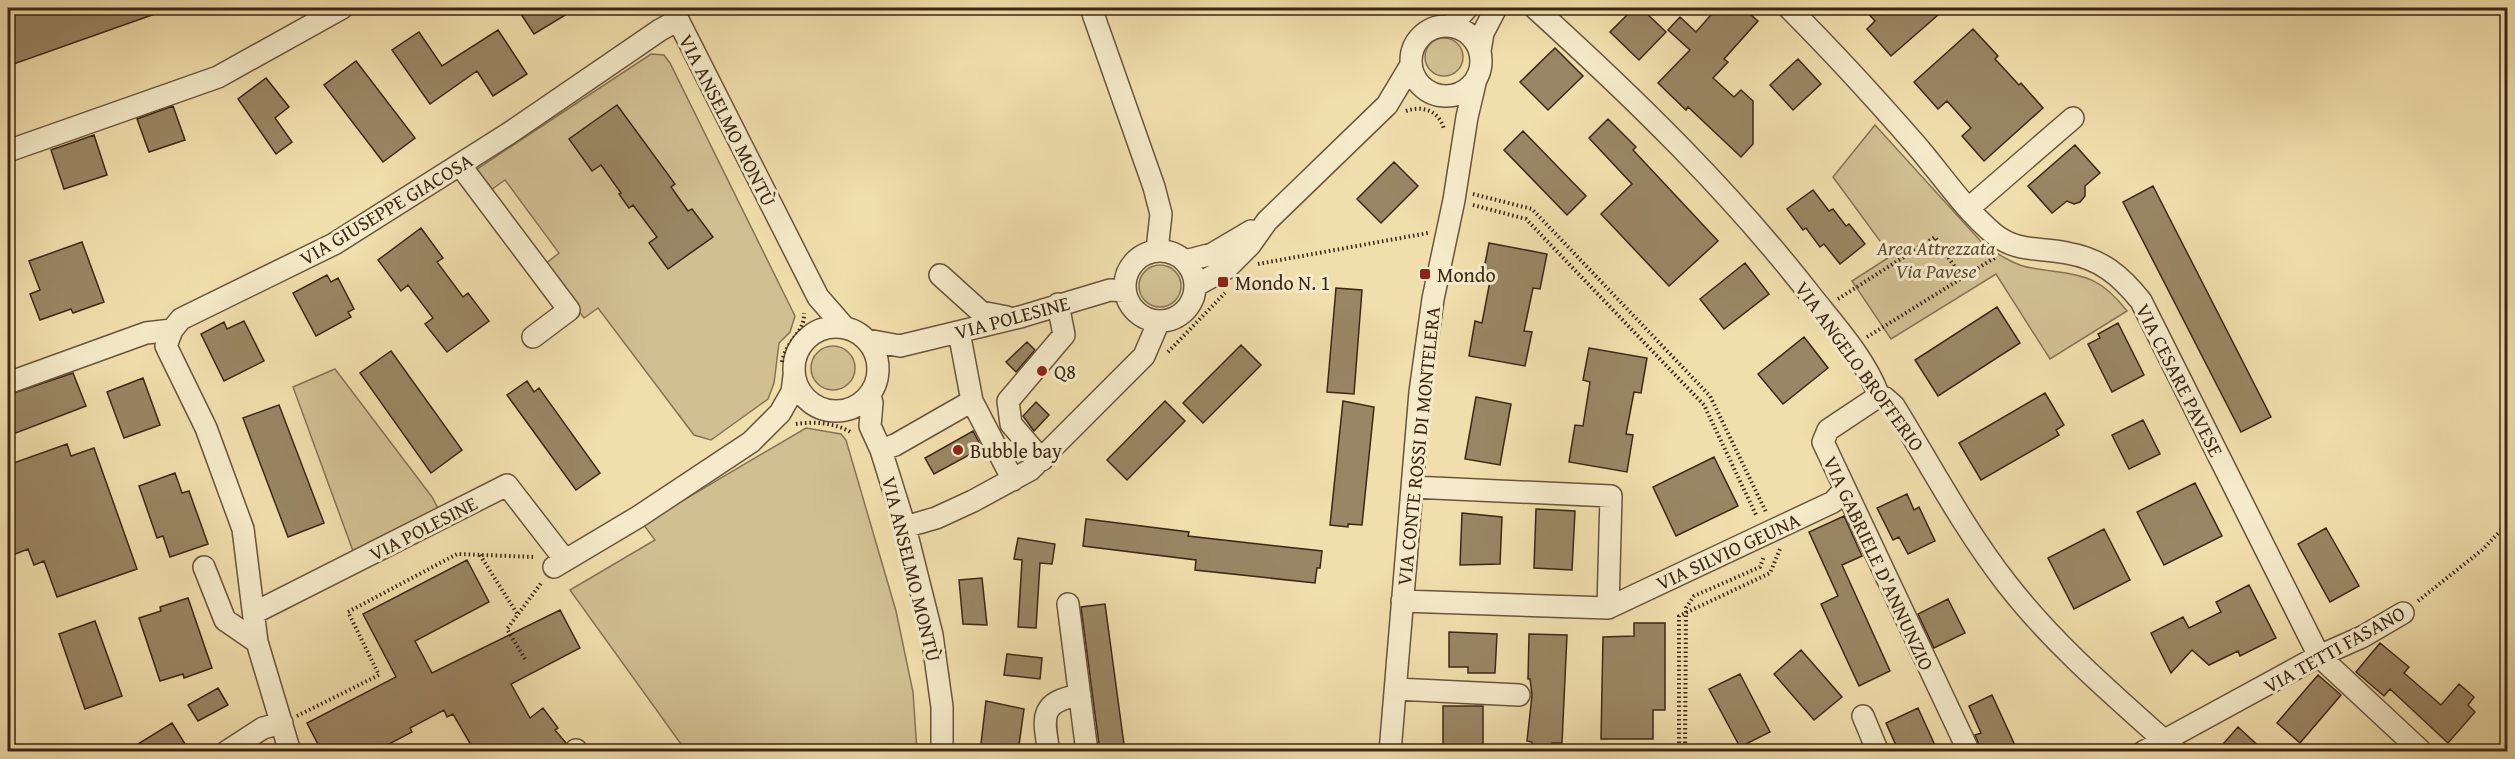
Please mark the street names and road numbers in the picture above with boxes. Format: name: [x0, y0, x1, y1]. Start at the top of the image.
street label: VIA ANSELMO MONTÙ: [672, 29, 784, 211]
street label: VIA GIUSEPPE GIACOSA: [294, 146, 478, 272]
street label: VIA ANGELO BROFFERIO: [1788, 275, 1932, 457]
street label: VIA POLESINE: [951, 288, 1073, 346]
street label: VIA CESARE PAVESE: [2129, 299, 2231, 461]
street label: VIA CONTE ROSSI DI MONTELERA: [1389, 305, 1447, 587]
street label: VIA GABRIELE D'ANNUNZIO: [1816, 451, 1942, 675]
street label: VIA ANSELMO MONTÙ: [875, 474, 949, 664]
street label: VIA POLESINE: [364, 488, 482, 568]
street label: VIA SILVIO GEUNA: [1651, 505, 1805, 597]
street label: VIA TETTI FASANO: [2258, 598, 2410, 700]

